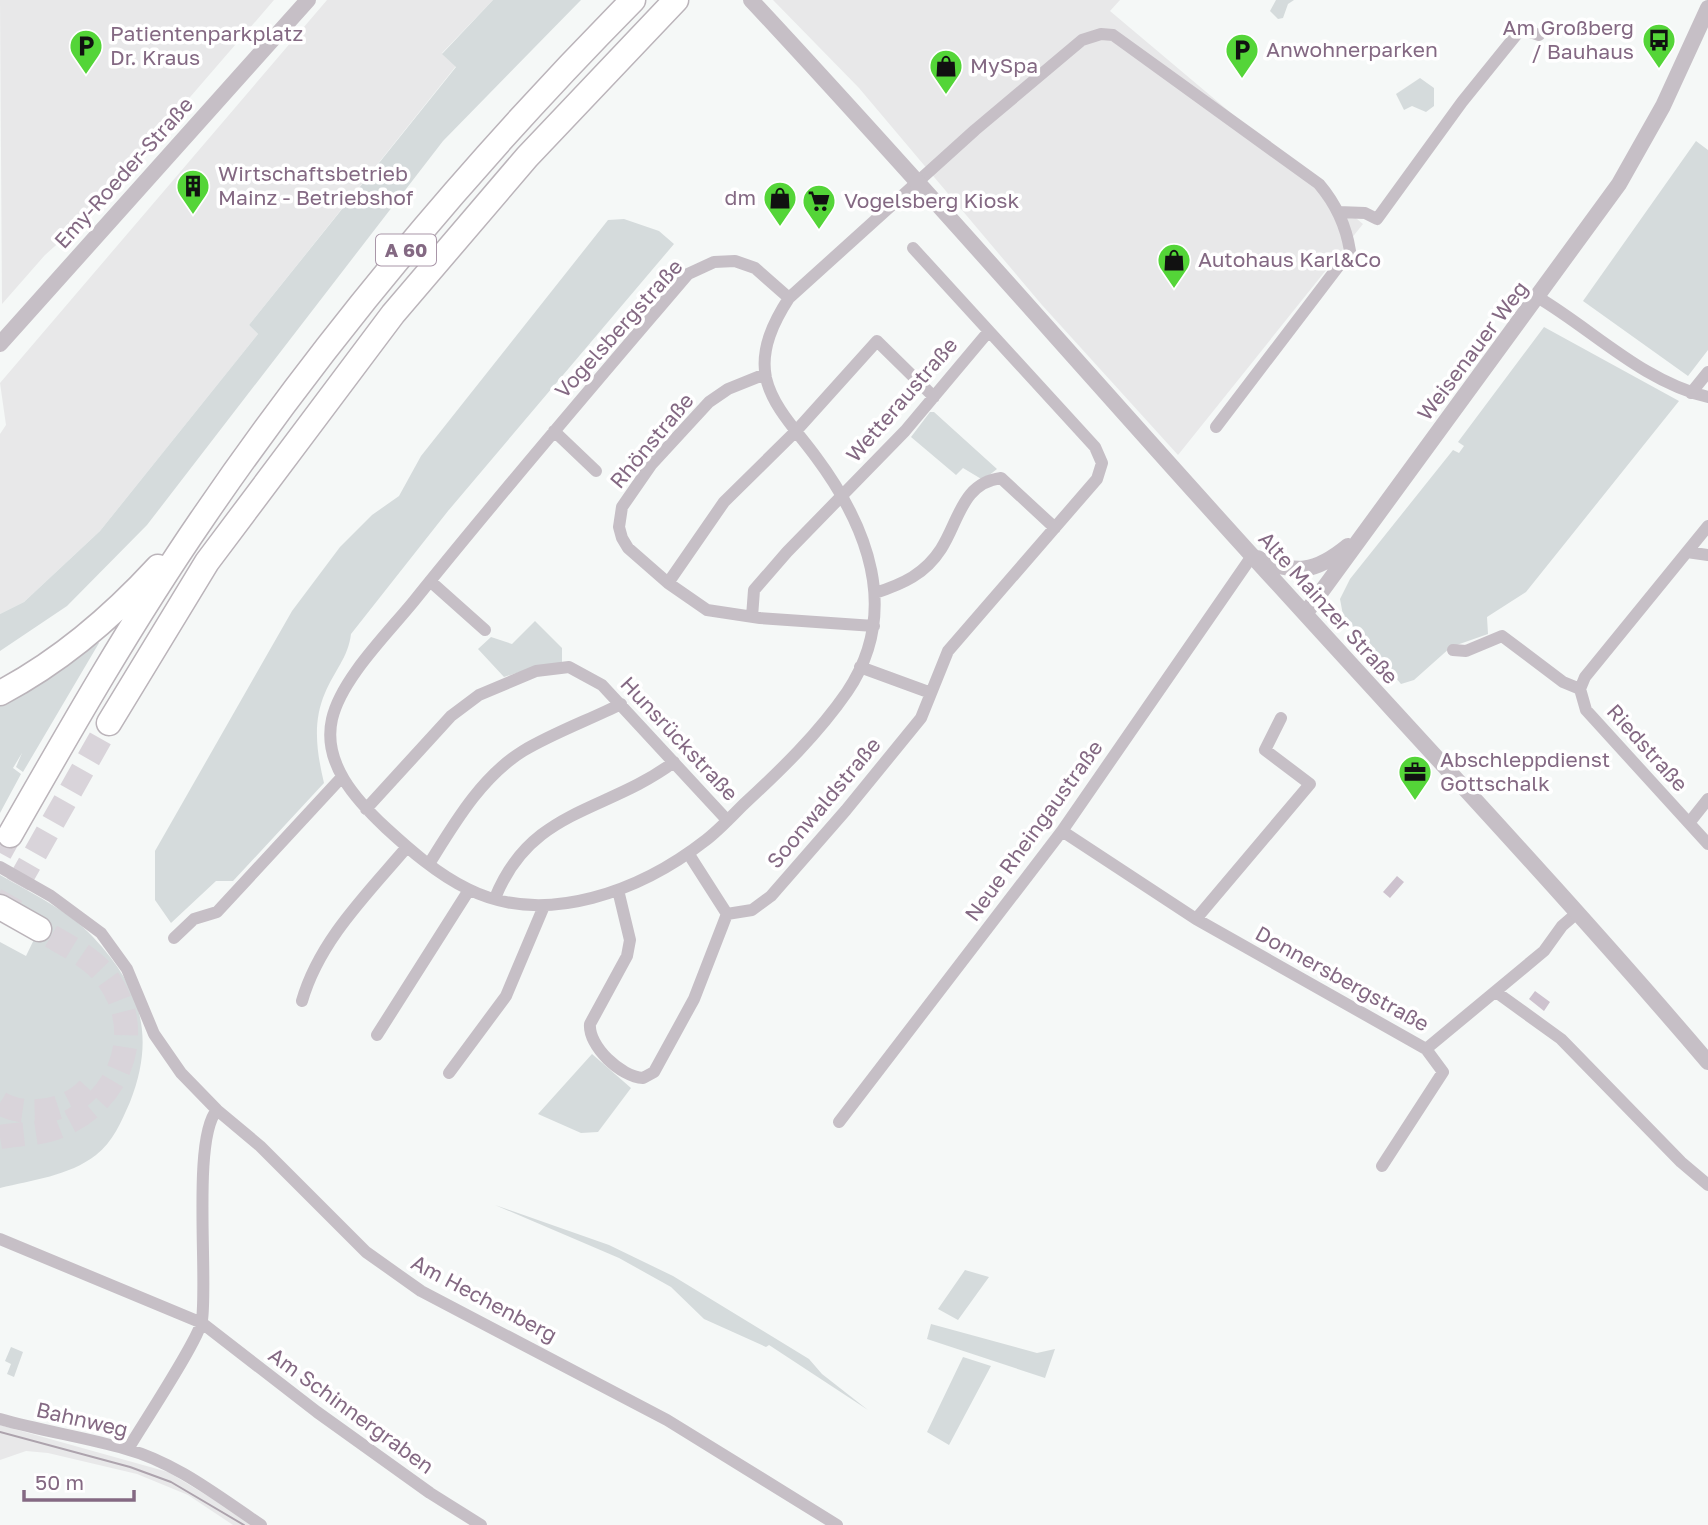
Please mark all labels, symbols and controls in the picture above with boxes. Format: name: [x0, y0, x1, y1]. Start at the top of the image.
place label: Am Großberg / Bauhaus: [1503, 14, 1634, 64]
place label: Patientenparkplatz Dr. Kraus: [110, 20, 303, 70]
bus stop icon: Am Großberg / Bauhaus: [1640, 21, 1678, 70]
parking icon: Patientenparkplatz Dr. Kraus: [67, 27, 105, 76]
parking icon: Anwohnerparken: [1223, 31, 1261, 80]
place label: Anwohnerparken: [1266, 36, 1438, 62]
shop icon: MySpa: [927, 47, 965, 96]
place label: MySpa: [970, 52, 1038, 78]
street label: Emy-Roeder-Straße: [48, 91, 198, 253]
place label: Wirtschaftsbetrieb Mainz - Betriebshof: [218, 160, 414, 210]
building icon: Wirtschaftsbetrieb Mainz - Betriebshof: [174, 167, 212, 216]
shop icon: dm: [761, 179, 799, 228]
supermarket icon: Vogelsberg Kiosk: [800, 182, 838, 231]
place label: dm: [725, 184, 756, 210]
place label: Vogelsberg Kiosk: [844, 187, 1019, 213]
road number: A 60: [376, 234, 436, 266]
shop icon: Autohaus Karl&Co: [1155, 241, 1193, 290]
place label: Autohaus Karl&Co: [1198, 246, 1381, 272]
street label: Vogelsbergstraße: [549, 253, 688, 403]
street label: Weisenauer Weg: [1411, 276, 1533, 425]
street label: Wetteraustraße: [840, 332, 962, 467]
street label: Rhönstraße: [604, 387, 699, 493]
street label: Alte Mainzer Straße: [1253, 526, 1404, 689]
street label: Hunsrückstraße: [615, 671, 744, 806]
street label: Riedstraße: [1602, 698, 1694, 796]
street label: Soonwaldstraße: [761, 732, 886, 873]
street label: Neue Rheingaustraße: [959, 735, 1108, 926]
place label: Abschleppdienst Gottschalk: [1440, 746, 1610, 796]
office icon: Abschleppdienst Gottschalk: [1396, 753, 1434, 802]
street label: Donnersbergstraße: [1251, 920, 1434, 1037]
street label: Am Hechenberg: [407, 1249, 562, 1348]
street label: Am Schinnergraben: [264, 1341, 439, 1479]
street label: Bahnweg: [34, 1396, 131, 1442]
scale bar: [24, 1458, 135, 1502]
text: 50 m: [35, 1469, 84, 1495]

